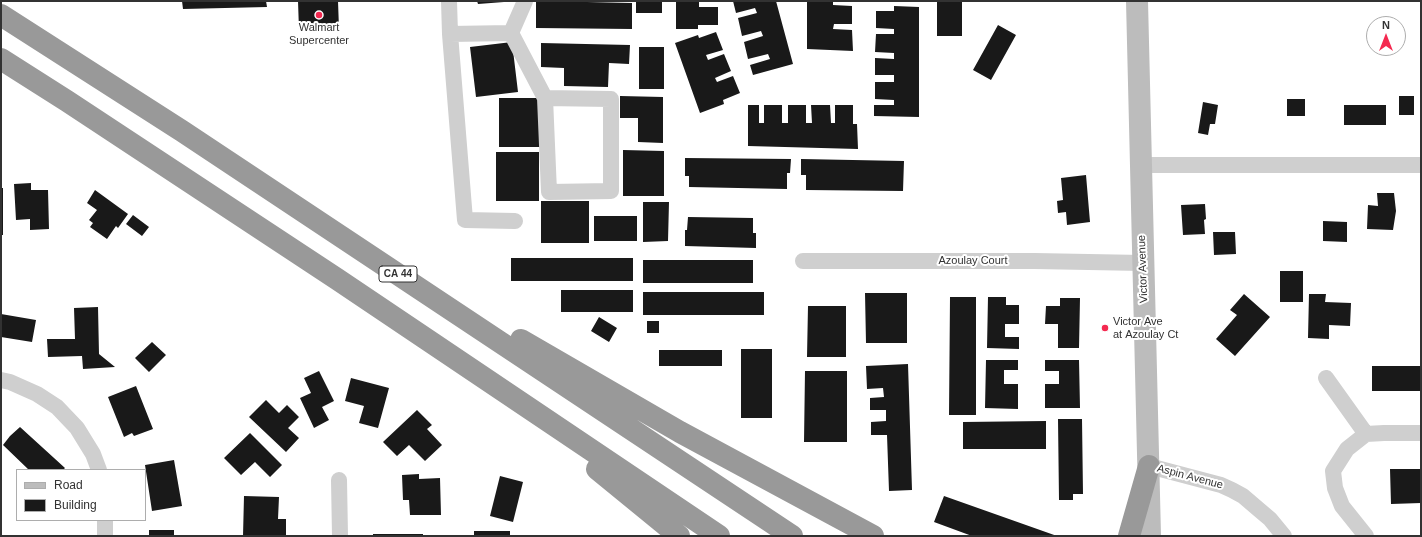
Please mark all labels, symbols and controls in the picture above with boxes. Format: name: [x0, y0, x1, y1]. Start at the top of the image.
marker: Walmart Supercenter: [314, 10, 324, 20]
north arrow: [1366, 16, 1406, 56]
text: N: [1382, 19, 1390, 31]
place label: Walmart Supercenter: [289, 21, 349, 47]
street label: Victor Avenue: [1135, 235, 1151, 303]
street label: Azoulay Court: [938, 254, 1008, 268]
road number: CA 44: [379, 266, 417, 282]
place label: Victor Ave at Azoulay Ct: [1113, 315, 1178, 341]
marker: Victor Ave at Azoulay Ct: [1100, 323, 1110, 333]
street label: Aspin Avenue: [1156, 462, 1224, 492]
legend: [16, 469, 146, 521]
text: Road: [54, 478, 83, 492]
text: Building: [54, 498, 97, 512]

